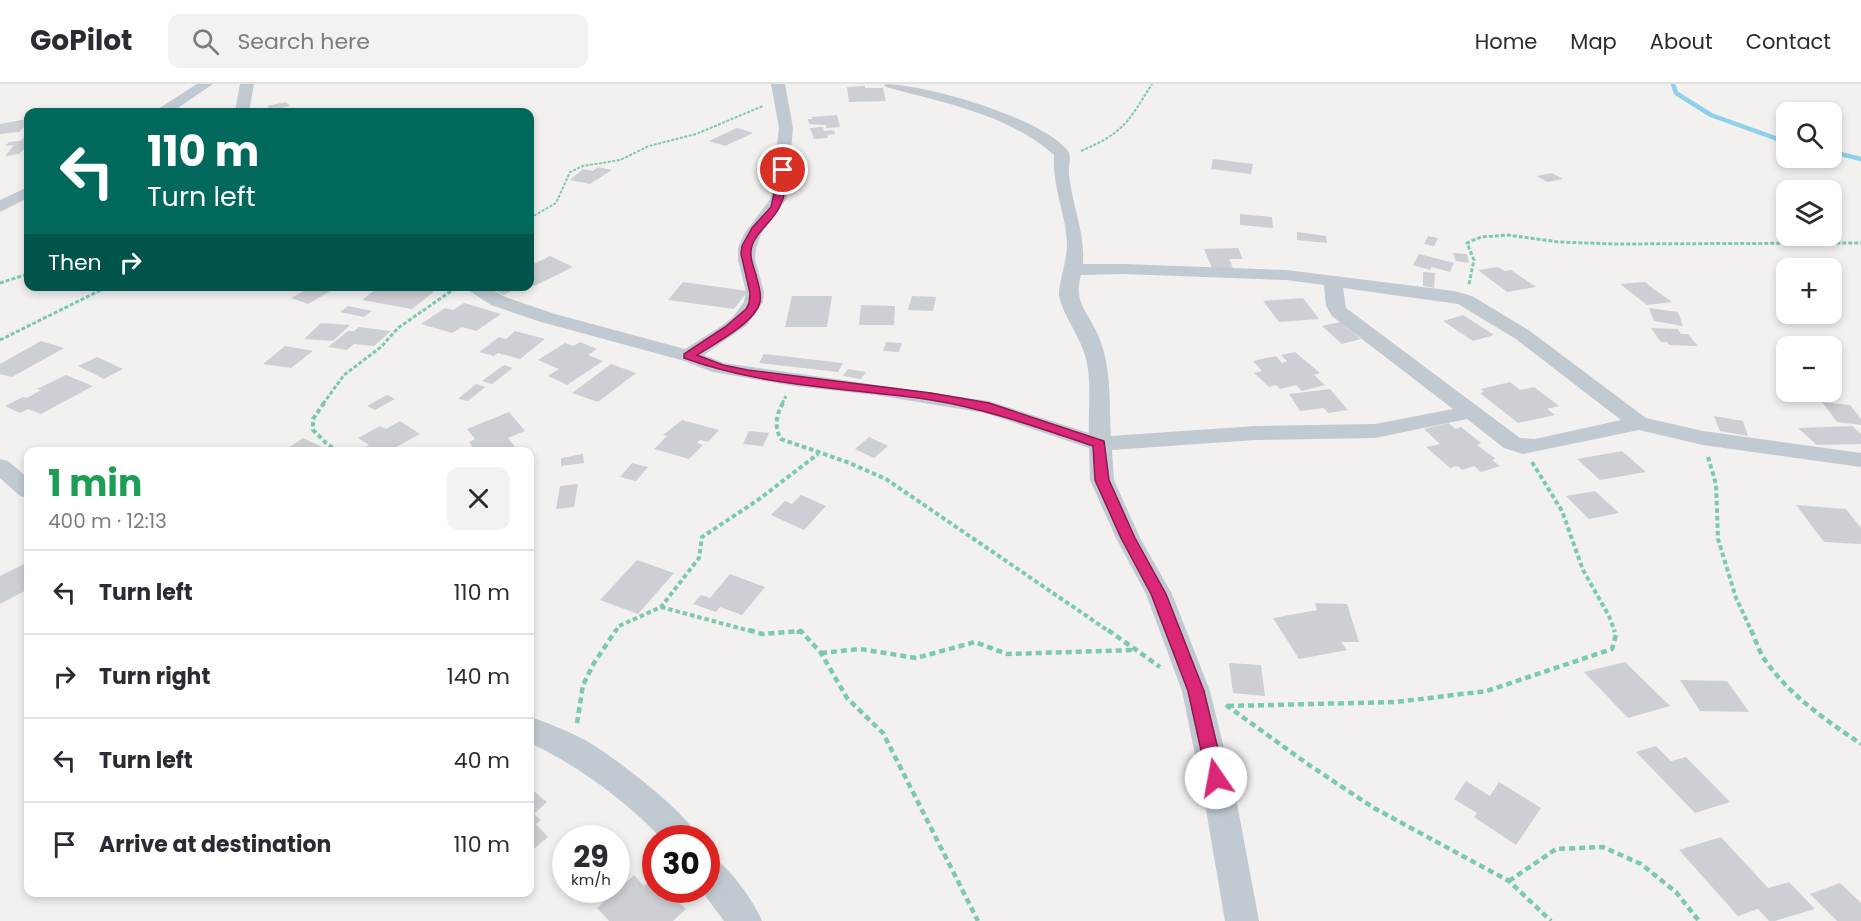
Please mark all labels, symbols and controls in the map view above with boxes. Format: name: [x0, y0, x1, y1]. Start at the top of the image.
search box: [168, 14, 588, 68]
text: GoPilot: [30, 21, 132, 60]
icon: search: [189, 25, 222, 58]
text: Search here: [237, 26, 370, 57]
text: Home: [1475, 27, 1537, 56]
text: Map: [1570, 27, 1617, 56]
text: About: [1650, 27, 1713, 56]
text: Contact: [1746, 27, 1831, 56]
map controls: [1776, 102, 1842, 402]
button: search: [1776, 102, 1842, 168]
text: 110 m: [147, 122, 259, 181]
icon: left: [48, 132, 126, 210]
pin: [757, 144, 808, 195]
icon: arrive: [766, 153, 799, 186]
text: Turn left: [147, 178, 256, 215]
button: layers: [1776, 180, 1842, 246]
icon: right: [114, 246, 147, 279]
text: Then: [48, 247, 102, 278]
button: +: [1776, 258, 1842, 324]
button: −: [1776, 336, 1842, 402]
text: 1 min: [48, 458, 142, 509]
button: close: [447, 467, 510, 530]
text: 400 m · 12:13: [48, 507, 167, 535]
icon: left: [48, 576, 81, 609]
text: Turn left: [99, 577, 193, 608]
text: 110 m: [454, 577, 510, 608]
icon: right: [48, 660, 81, 693]
text: Turn right: [99, 661, 210, 692]
text: 140 m: [447, 661, 510, 692]
icon: left: [48, 744, 81, 777]
text: Turn left: [99, 745, 193, 776]
text: 40 m: [454, 745, 510, 776]
position arrow: [1184, 746, 1248, 810]
speed limit sign: 30: [642, 825, 720, 903]
icon: arrive: [48, 828, 81, 861]
text: Arrive at destination: [99, 829, 331, 860]
text: 110 m: [454, 829, 510, 860]
text: 29: [573, 835, 609, 878]
text: km/h: [571, 869, 611, 890]

